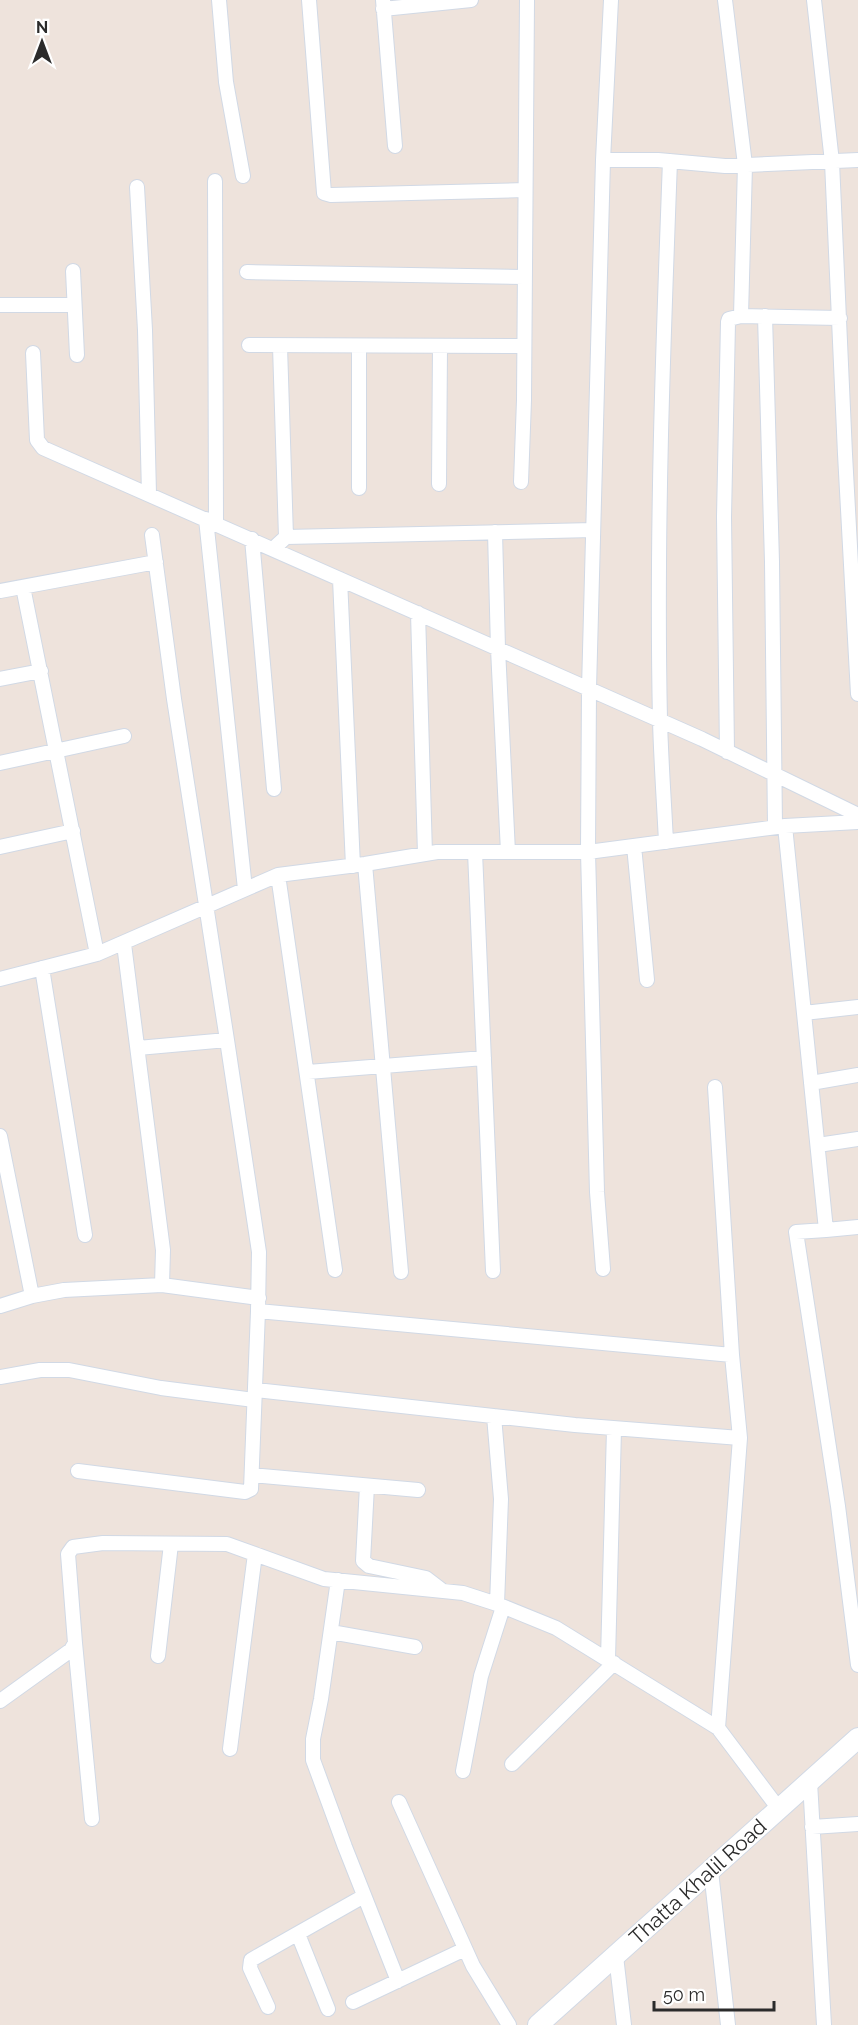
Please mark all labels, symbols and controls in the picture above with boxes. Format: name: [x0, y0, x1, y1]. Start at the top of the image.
north arrow: [12, 12, 72, 72]
text: N: [36, 18, 48, 37]
street label: Thatta Khalil Road: [624, 1814, 771, 1950]
scale bar: [654, 1974, 774, 2012]
text: 50 m: [663, 1984, 705, 2005]

